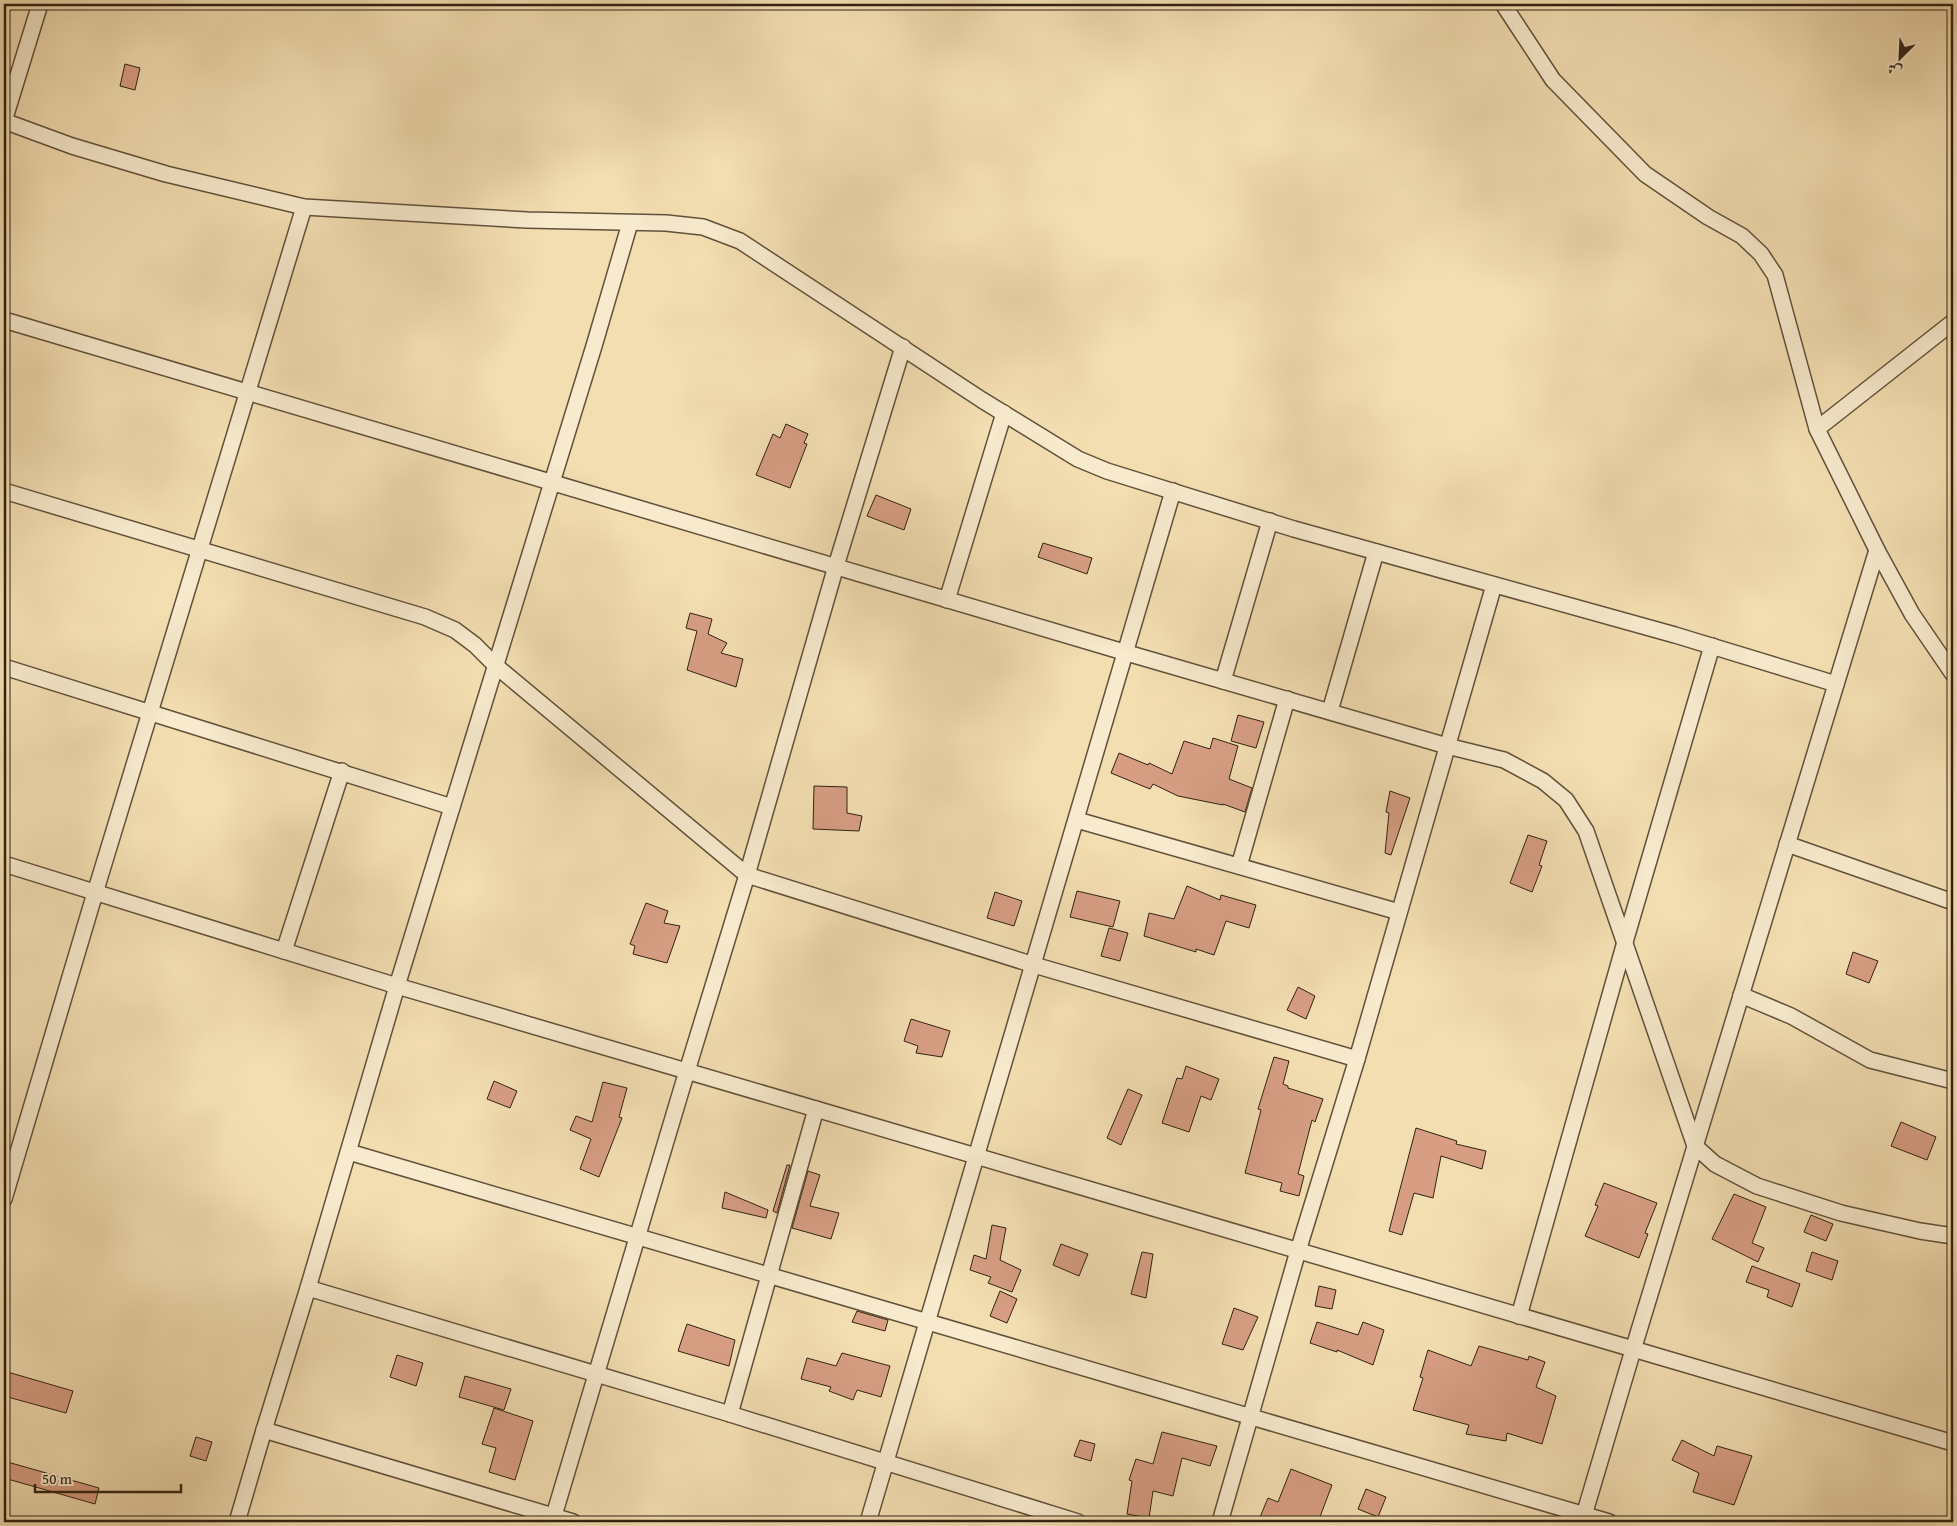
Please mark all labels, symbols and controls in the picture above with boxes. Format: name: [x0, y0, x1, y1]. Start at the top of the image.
north arrow: [1874, 32, 1924, 82]
text: ش: [1884, 58, 1905, 82]
scale bar: [35, 1461, 181, 1493]
text: 50 m: [42, 1468, 73, 1489]

